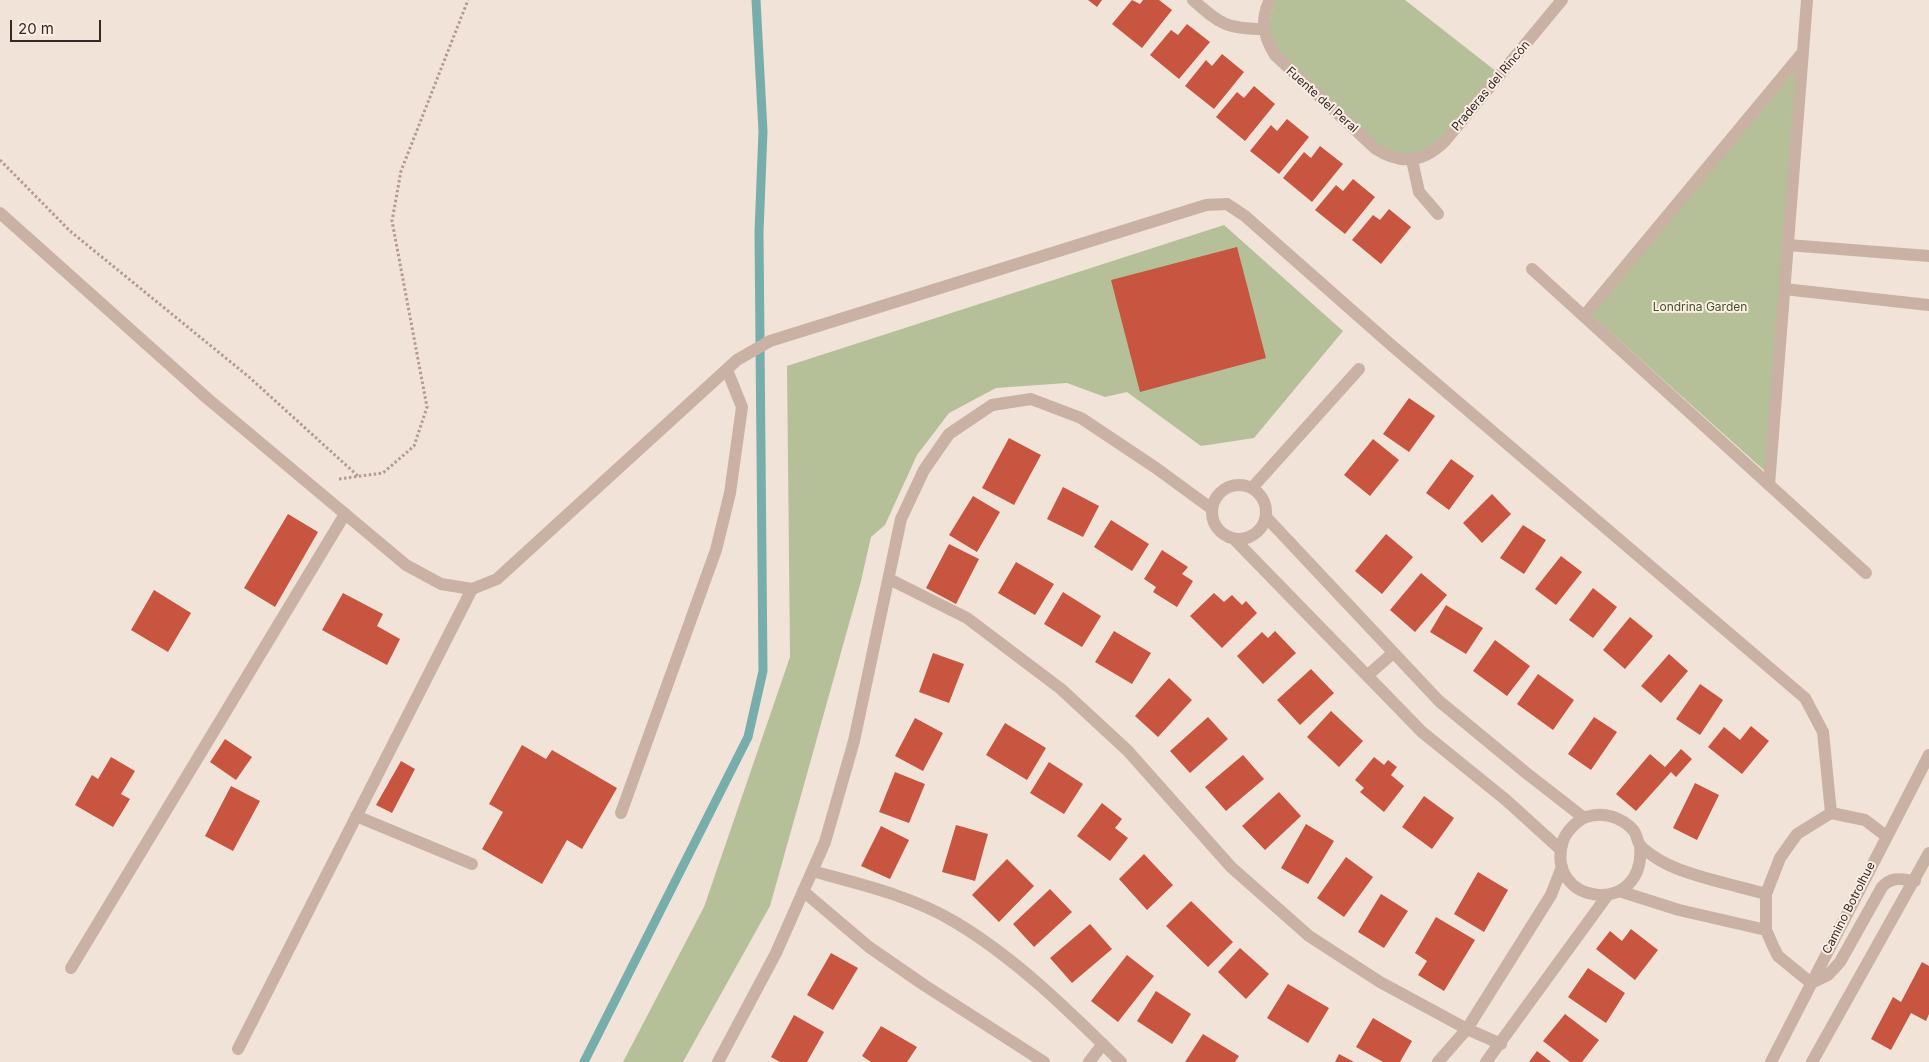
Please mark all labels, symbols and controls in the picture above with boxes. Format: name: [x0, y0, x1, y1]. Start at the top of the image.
scale bar: [12, 10, 104, 42]
text: 20 m: [18, 19, 54, 38]
street label: Praderas del Rincón: [1449, 38, 1533, 134]
street label: Fuente del Peral: [1283, 64, 1361, 136]
park label: Londrina Garden: [1653, 300, 1747, 314]
street label: Camino Botrolhue: [1820, 860, 1878, 956]

